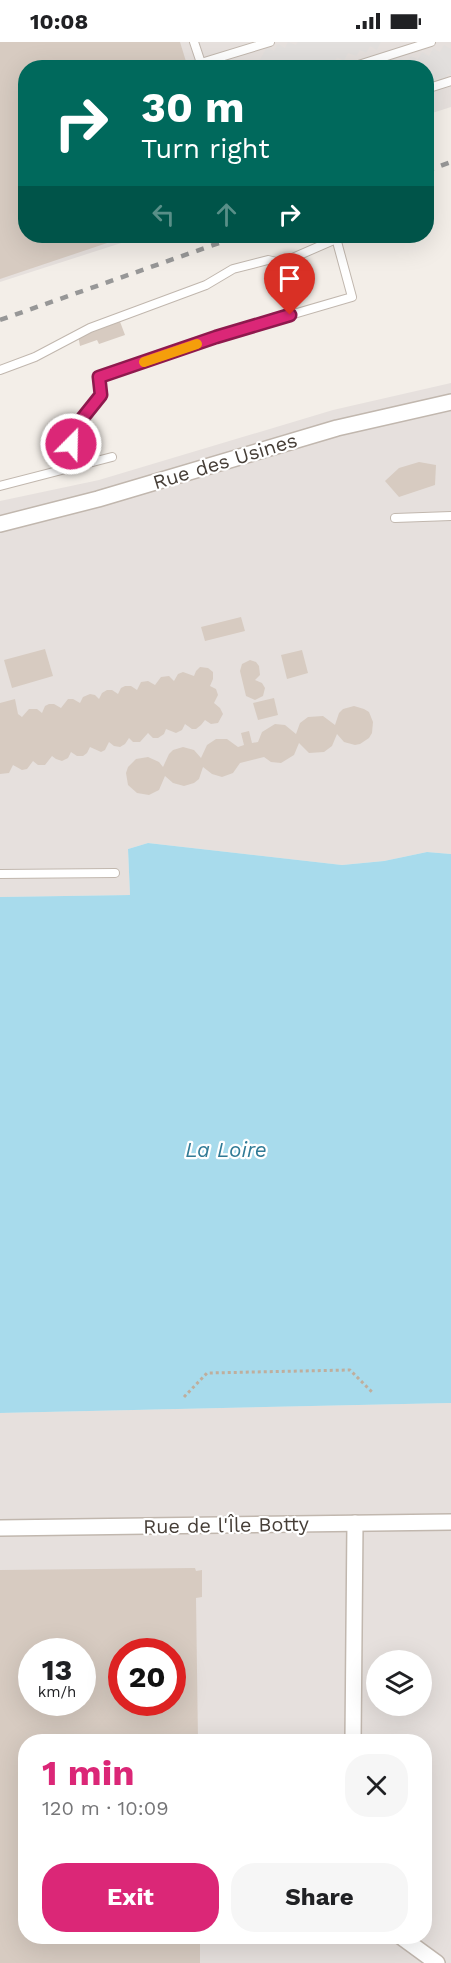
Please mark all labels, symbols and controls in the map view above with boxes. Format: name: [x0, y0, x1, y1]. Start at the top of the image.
text: 10:08: [30, 9, 88, 34]
text: 30 m: [141, 83, 245, 132]
icon: right: [42, 84, 120, 162]
text: Turn right: [141, 133, 270, 165]
icon: left: [147, 198, 180, 231]
icon: ahead: [210, 198, 243, 231]
icon: right: [273, 198, 306, 231]
pin: [264, 253, 315, 315]
icon: arrive: [273, 262, 306, 295]
position arrow: [39, 412, 103, 476]
street label: Rue des Usines: [150, 428, 300, 494]
water label: La Loire: [185, 1137, 267, 1162]
street label: Rue de l'Île Botty: [143, 1512, 310, 1538]
speed limit sign: 20: [108, 1638, 186, 1716]
map controls: [366, 1650, 432, 1716]
button: layers: [366, 1650, 432, 1716]
text: 13: [42, 1652, 72, 1687]
text: km/h: [38, 1683, 76, 1701]
text: 1 min: [42, 1752, 134, 1794]
button: close: [345, 1754, 408, 1817]
text: 120 m · 10:09: [42, 1796, 168, 1820]
button: Exit: [42, 1863, 219, 1932]
button: Share: [231, 1863, 408, 1932]

